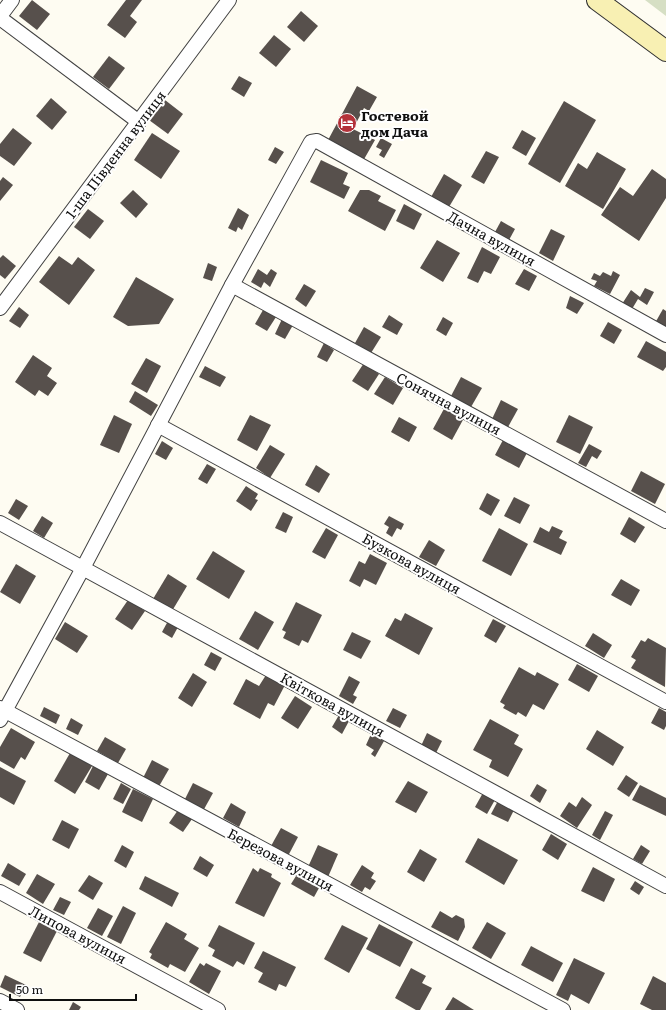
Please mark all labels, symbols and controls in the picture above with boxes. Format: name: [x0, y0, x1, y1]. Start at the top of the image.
street label: 1-ша Південна вулиця: [60, 86, 170, 222]
place label: Гостевой дом Дача: [361, 105, 429, 141]
hotel icon: Гостевой дом Дача: [336, 112, 358, 134]
street label: Дачна вулиця: [444, 206, 540, 270]
street label: Сонячна вулиця: [393, 367, 505, 439]
street label: Бузкова вулиця: [359, 528, 465, 598]
street label: Квіткова вулиця: [277, 667, 389, 741]
street label: Березова вулиця: [224, 823, 338, 895]
street label: Липова вулиця: [26, 900, 130, 968]
scale bar: [10, 976, 136, 1002]
text: 50 m: [16, 980, 43, 998]

